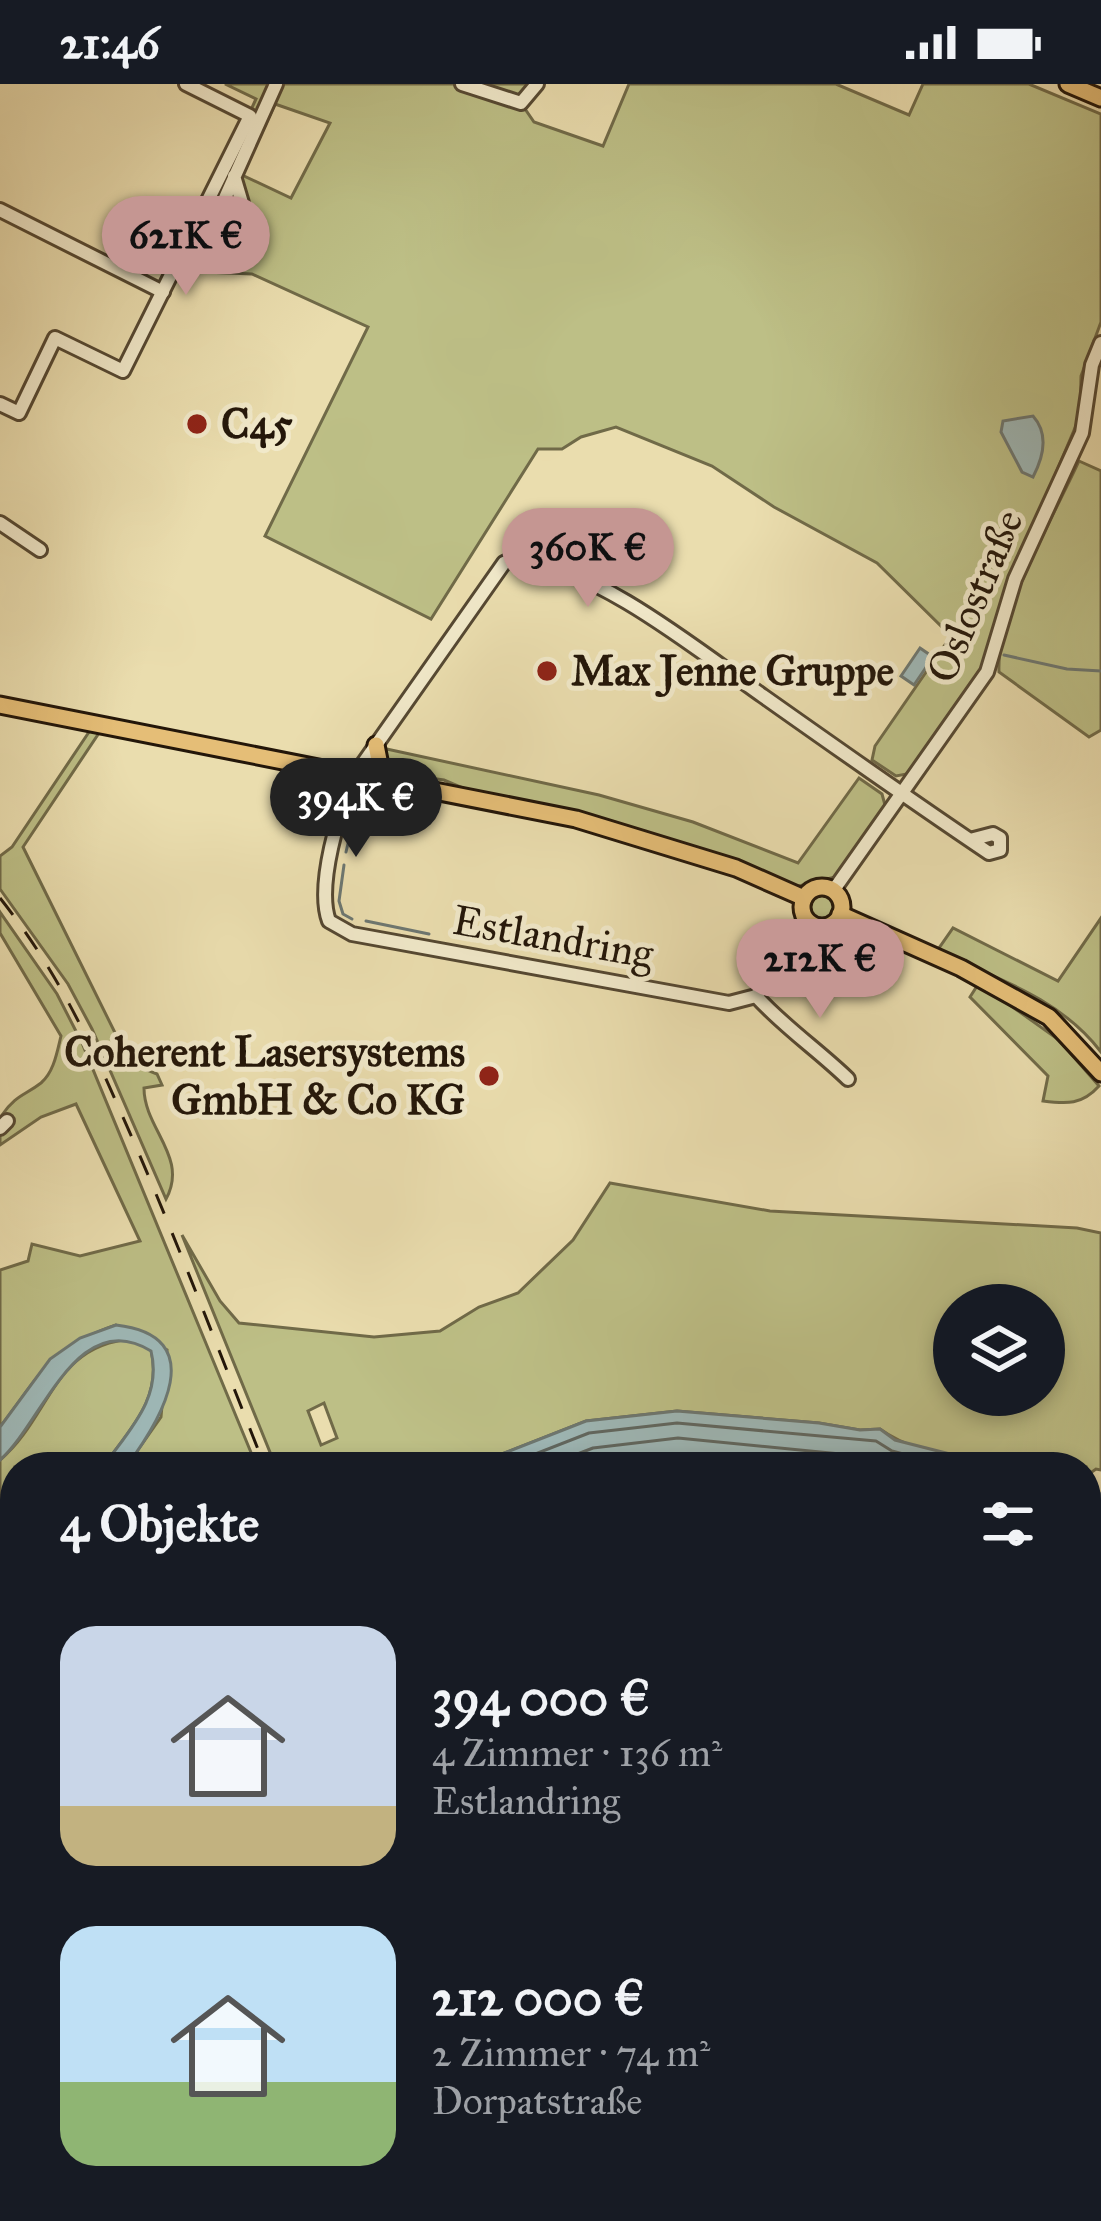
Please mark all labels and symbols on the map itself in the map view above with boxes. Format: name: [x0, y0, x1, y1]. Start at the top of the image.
pin: 621K €: [88, 196, 284, 298]
place label: C45: [221, 398, 293, 450]
marker: C45: [184, 411, 210, 437]
street label: Oslostraße: [915, 502, 1035, 690]
pin: 360K €: [490, 508, 686, 610]
place label: Max Jenne Gruppe: [571, 645, 894, 698]
marker: Max Jenne Gruppe: [534, 658, 560, 684]
pin: 394K €: [258, 758, 454, 860]
street label: Estlandring: [449, 894, 658, 980]
pin: 212K €: [722, 919, 918, 1021]
place label: Coherent Lasersystems GmbH & Co KG: [64, 1026, 465, 1126]
marker: Coherent Lasersystems GmbH & Co KG: [476, 1063, 502, 1089]

